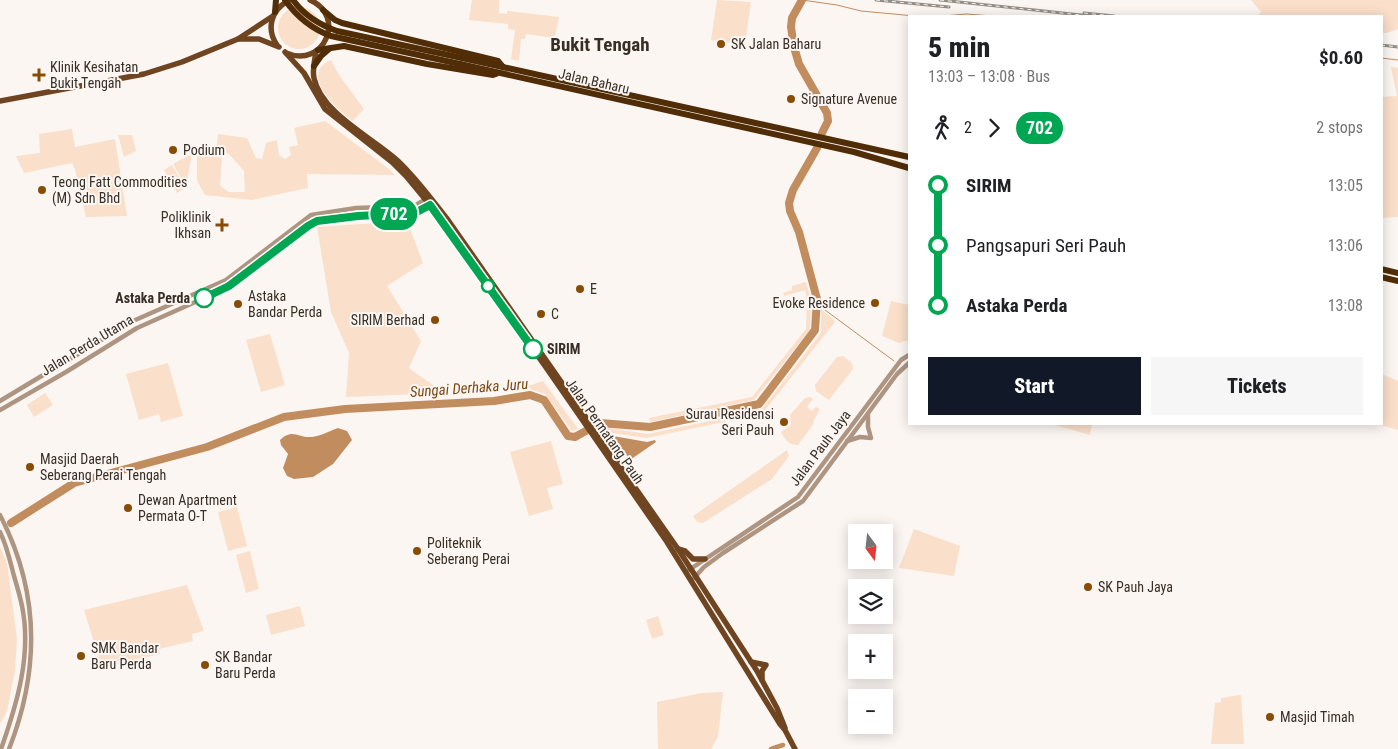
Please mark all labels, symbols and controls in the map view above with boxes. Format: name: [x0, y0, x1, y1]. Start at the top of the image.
text: 5 min: [928, 31, 990, 64]
district label: Bukit Tengah: [550, 33, 650, 56]
place label: SK Jalan Baharu: [731, 36, 821, 52]
marker: SK Jalan Baharu: [715, 38, 727, 50]
text: $0.60: [1319, 46, 1363, 69]
place label: Klinik Kesihatan Bukit Tengah: [50, 59, 138, 91]
street label: Jalan Baharu: [557, 65, 631, 97]
text: 13:03 – 13:08 · Bus: [928, 67, 1050, 86]
marker: Klinik Kesihatan Bukit Tengah: [32, 68, 46, 82]
place label: Signature Avenue: [801, 91, 897, 107]
marker: Signature Avenue: [785, 93, 797, 105]
icon: walk: [928, 114, 956, 142]
icon: forward: [980, 114, 1008, 142]
text: 702: [1026, 117, 1053, 138]
text: 2: [964, 118, 972, 137]
text: 2 stops: [1316, 118, 1363, 137]
place label: Podium: [183, 142, 225, 158]
marker: Podium: [167, 144, 179, 156]
place label: Teong Fatt Commodities (M) Sdn Bhd: [52, 174, 187, 207]
text: SIRIM: [966, 174, 1011, 197]
text: 13:05: [1328, 176, 1363, 195]
marker: Teong Fatt Commodities (M) Sdn Bhd: [36, 184, 48, 196]
line badge: 702: [365, 198, 423, 230]
text: 702: [380, 203, 408, 224]
place label: Poliklinik Ikhsan: [161, 209, 212, 241]
marker: Poliklinik Ikhsan: [215, 218, 229, 232]
text: Pangsapuri Seri Pauh: [966, 234, 1126, 257]
text: 13:06: [1328, 236, 1363, 255]
unlabelled marker: [481, 279, 495, 293]
place label: E: [590, 281, 597, 297]
marker: E: [574, 283, 586, 295]
marker: Astaka Perda: [194, 288, 214, 308]
place label: Astaka Bandar Perda: [248, 288, 322, 320]
place label: Astaka Perda: [115, 290, 190, 306]
text: Astaka Perda: [966, 294, 1067, 317]
place label: Evoke Residence: [772, 295, 865, 311]
text: 13:08: [1328, 296, 1363, 315]
marker: Evoke Residence: [869, 297, 881, 309]
marker: Astaka Bandar Perda: [232, 298, 244, 310]
place label: C: [551, 306, 559, 322]
marker: C: [535, 308, 547, 320]
street label: Jalan Perda Utama: [38, 311, 136, 379]
place label: SIRIM Berhad: [351, 312, 425, 328]
marker: SIRIM Berhad: [429, 314, 441, 326]
marker: SIRIM: [523, 339, 543, 359]
place label: SIRIM: [547, 341, 580, 357]
button: Start: [928, 357, 1141, 415]
button: Tickets: [1151, 357, 1363, 415]
water label: Sungai Derhaka Juru: [409, 375, 529, 401]
street label: Jalan Permatang Pauh: [563, 375, 647, 487]
place label: Surau Residensi Seri Pauh: [686, 406, 774, 438]
street label: Jalan Pauh Jaya: [786, 407, 854, 489]
marker: Surau Residensi Seri Pauh: [778, 416, 790, 428]
place label: Masjid Daerah Seberang Perai Tengah: [40, 451, 166, 483]
marker: Masjid Daerah Seberang Perai Tengah: [24, 461, 36, 473]
place label: Dewan Apartment Permata O-T: [138, 492, 237, 524]
marker: Dewan Apartment Permata O-T: [122, 502, 134, 514]
north arrow: [848, 524, 892, 569]
map controls: [848, 524, 893, 734]
place label: Politeknik Seberang Perai: [427, 535, 510, 567]
marker: Politeknik Seberang Perai: [411, 545, 423, 557]
button: layers: [848, 579, 893, 624]
place label: SK Pauh Jaya: [1098, 579, 1173, 595]
marker: SK Pauh Jaya: [1082, 581, 1094, 593]
button: +: [848, 634, 893, 679]
place label: SMK Bandar Baru Perda: [91, 640, 159, 672]
place label: SK Bandar Baru Perda: [215, 649, 276, 681]
marker: SMK Bandar Baru Perda: [75, 650, 87, 662]
marker: SK Bandar Baru Perda: [199, 659, 211, 671]
button: −: [848, 689, 893, 734]
place label: Masjid Timah: [1280, 709, 1354, 725]
marker: Masjid Timah: [1264, 711, 1276, 723]

